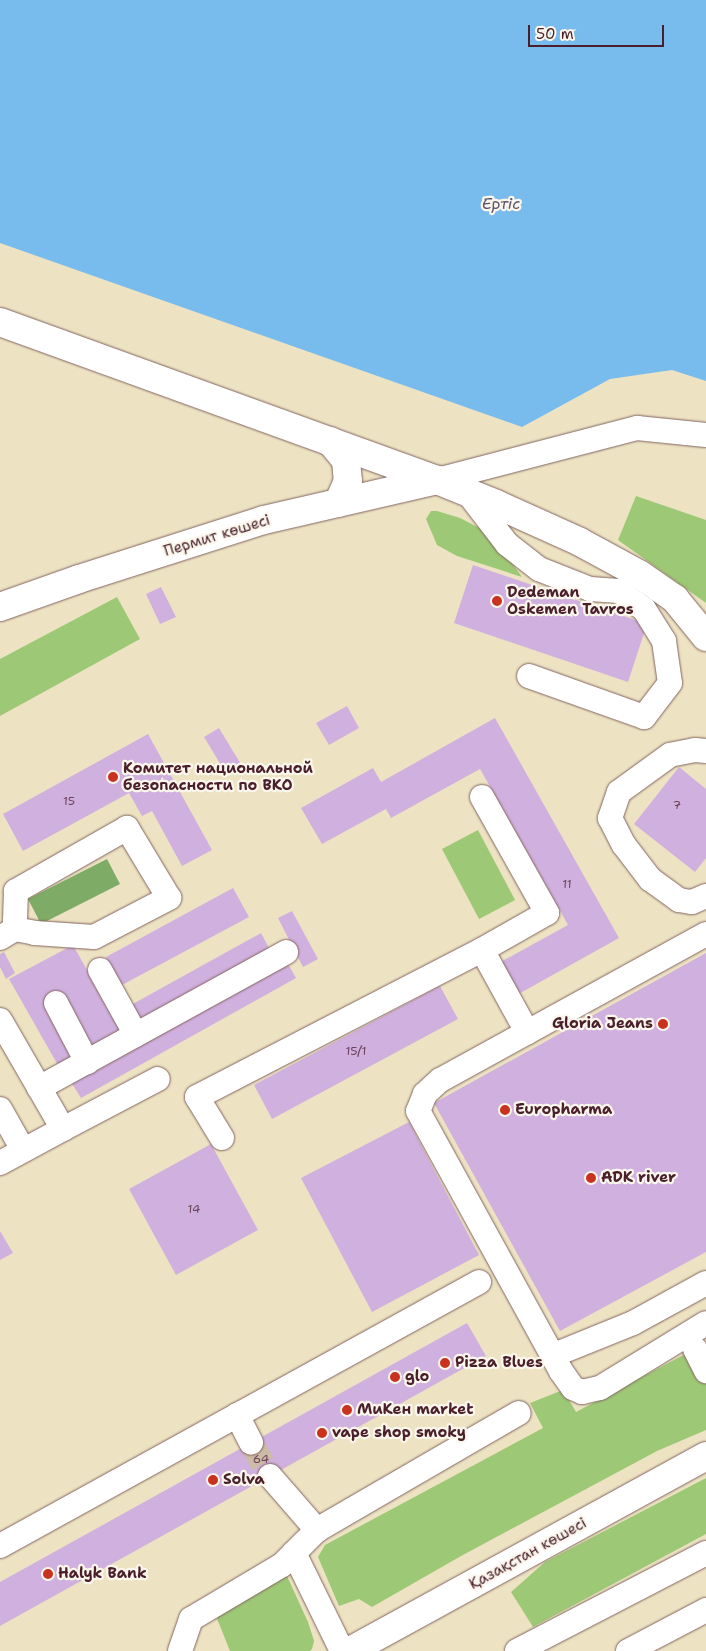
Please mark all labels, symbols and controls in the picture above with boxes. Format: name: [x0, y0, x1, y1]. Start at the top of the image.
scale bar: [531, 15, 667, 47]
text: 50 m: [536, 24, 574, 44]
water label: Ертіс: [482, 194, 520, 214]
street label: Пермит көшесі: [162, 511, 272, 561]
place label: Dedeman Oskemen Tavros: [507, 583, 634, 618]
marker: Dedeman Oskemen Tavros: [491, 595, 503, 607]
place label: Комитет национальной безопасности по ВКО: [123, 759, 313, 794]
marker: Комитет национальной безопасности по ВКО: [107, 771, 119, 783]
house number: 15: [63, 795, 75, 809]
house number: 7: [673, 799, 681, 813]
house number: 11: [562, 878, 572, 892]
place label: Gloria Jeans: [552, 1015, 653, 1033]
marker: Gloria Jeans: [657, 1018, 669, 1030]
house number: 15/1: [345, 1045, 367, 1059]
place label: Europharma: [515, 1101, 612, 1119]
marker: Europharma: [499, 1104, 511, 1116]
place label: ADK river: [601, 1169, 676, 1187]
marker: ADK river: [585, 1172, 597, 1184]
house number: 14: [188, 1203, 200, 1217]
place label: Pizza Blues: [455, 1354, 543, 1372]
marker: Pizza Blues: [439, 1357, 451, 1369]
place label: glo: [405, 1368, 429, 1386]
marker: glo: [389, 1371, 401, 1383]
place label: МиКен market: [357, 1401, 473, 1419]
marker: МиКен market: [341, 1404, 353, 1416]
place label: vape shop smoky: [332, 1424, 466, 1442]
marker: vape shop smoky: [316, 1427, 328, 1439]
house number: 64: [253, 1453, 269, 1467]
place label: Solva: [223, 1471, 265, 1489]
marker: Solva: [207, 1474, 219, 1486]
street label: Қазақстан көшесі: [466, 1514, 590, 1594]
place label: Halyk Bank: [58, 1565, 147, 1583]
marker: Halyk Bank: [42, 1568, 54, 1580]

